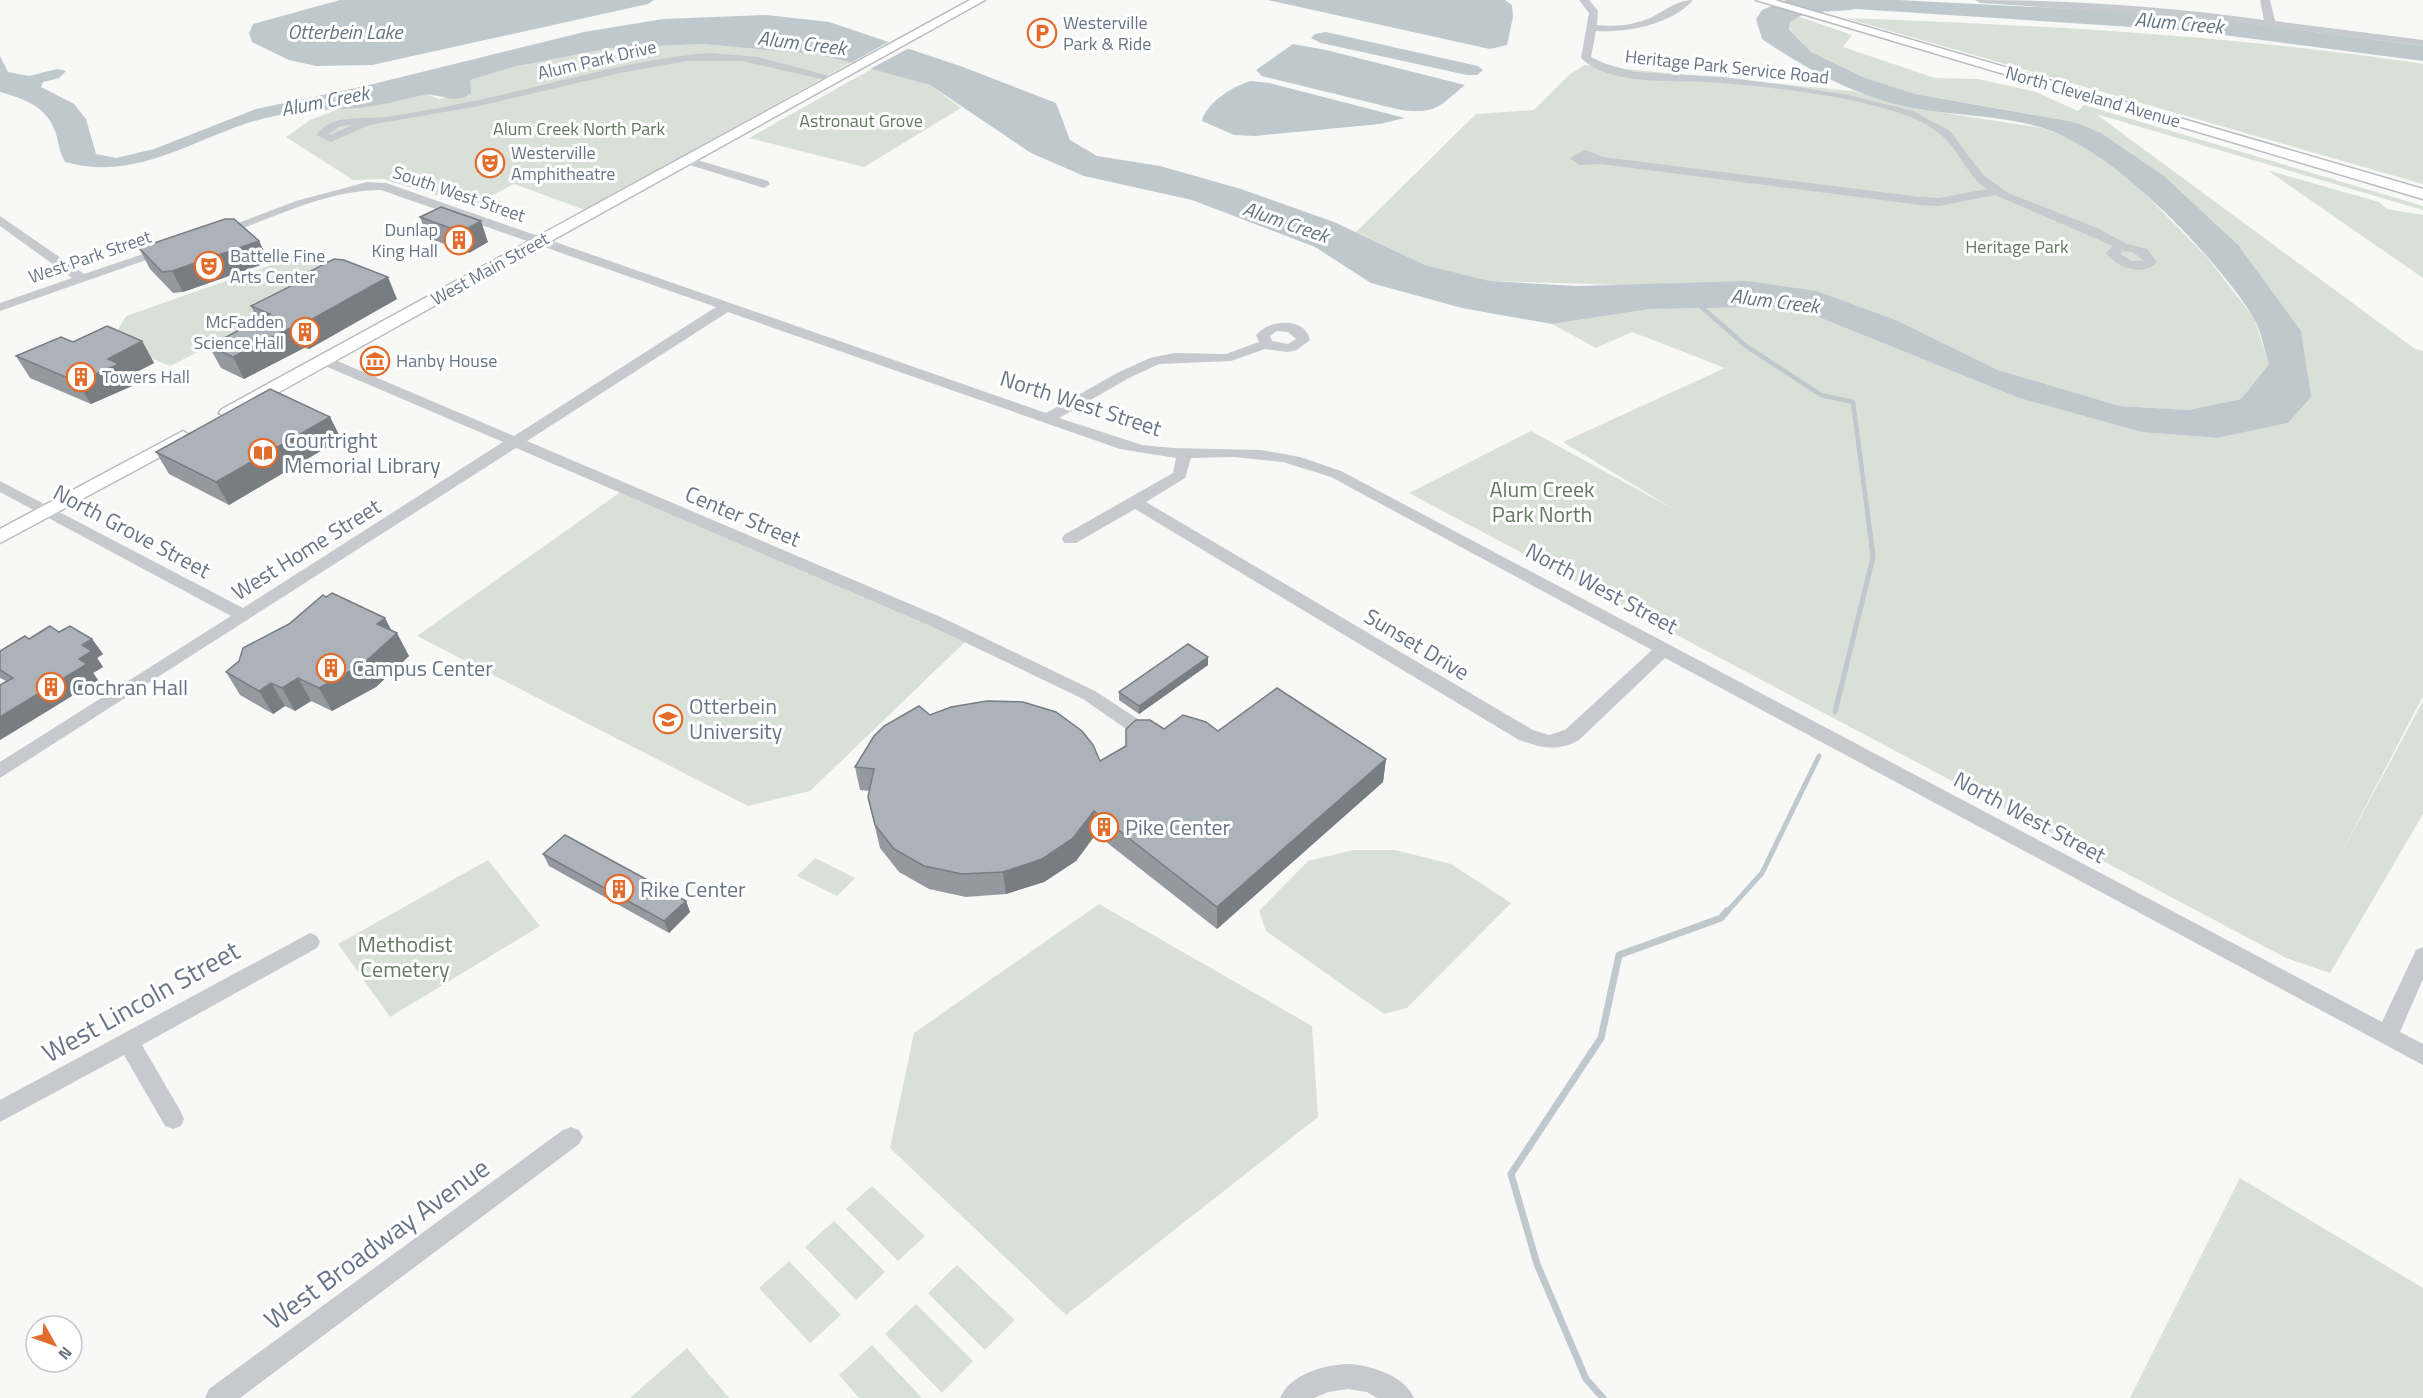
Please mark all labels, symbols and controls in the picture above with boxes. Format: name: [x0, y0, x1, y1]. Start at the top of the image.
water label: Alum Creek: [2133, 3, 2227, 42]
place label: Westerville Park & Ride: [1063, 9, 1151, 57]
water label: Otterbein Lake: [288, 16, 404, 47]
parking icon: Westerville Park & Ride: [1026, 17, 1058, 49]
water label: Alum Creek: [756, 22, 850, 64]
street label: Alum Park Drive: [535, 33, 659, 86]
street label: Heritage Park Service Road: [1624, 42, 1830, 91]
street label: North Cleveland Avenue: [2002, 59, 2184, 134]
water label: Alum Creek: [278, 76, 373, 124]
park label: Astronaut Grove: [799, 107, 923, 134]
park label: Alum Creek North Park: [493, 115, 665, 142]
place label: Westerville Amphitheatre: [511, 139, 615, 187]
theatre icon: Westerville Amphitheatre: [474, 147, 506, 179]
street label: South West Street: [389, 158, 530, 229]
water label: Alum Creek: [1239, 192, 1335, 251]
place label: Dunlap King Hall: [371, 216, 438, 264]
street label: West Park Street: [25, 223, 155, 290]
building icon: Dunlap King Hall: [443, 224, 475, 256]
street label: West Main Street: [426, 225, 554, 312]
park label: Heritage Park: [1965, 233, 2069, 260]
place label: Battelle Fine Arts Center: [230, 242, 325, 290]
theatre icon: Battelle Fine Arts Center: [193, 250, 225, 282]
water label: Alum Creek: [1729, 280, 1823, 322]
place label: McFadden Science Hall: [193, 308, 284, 356]
building icon: McFadden Science Hall: [289, 316, 321, 348]
museum icon: Hanby House: [359, 345, 391, 377]
place label: Hanby House: [396, 347, 497, 374]
building icon: Towers Hall: [65, 361, 97, 393]
street label: North West Street: [996, 361, 1166, 445]
place label: Towers Hall: [102, 363, 190, 390]
place label: Courtright Memorial Library: [284, 423, 441, 482]
library icon: Courtright Memorial Library: [247, 437, 279, 469]
park label: Alum Creek Park North: [1489, 472, 1595, 531]
street label: North Grove Street: [47, 475, 217, 587]
street label: Center Street: [680, 476, 806, 556]
street label: West Home Street: [225, 489, 387, 609]
street label: North West Street: [1520, 534, 1684, 643]
street label: Sunset Drive: [1358, 599, 1476, 689]
place label: Campus Center: [352, 651, 493, 685]
building icon: Campus Center: [315, 652, 347, 684]
place label: Cochran Hall: [72, 670, 188, 704]
building icon: Cochran Hall: [35, 671, 67, 703]
place label: Otterbein University: [689, 689, 783, 748]
school or university icon: Otterbein University: [652, 703, 684, 735]
street label: North West Street: [1948, 763, 2112, 872]
place label: Pike Center: [1125, 810, 1231, 844]
building icon: Pike Center: [1088, 811, 1120, 843]
place label: Rike Center: [640, 872, 746, 906]
building icon: Rike Center: [603, 873, 635, 905]
park label: Methodist Cemetery: [358, 927, 453, 986]
street label: West Lincoln Street: [34, 929, 247, 1072]
street label: West Broadway Avenue: [255, 1147, 497, 1339]
north arrow: [24, 1314, 84, 1374]
text: N: [53, 1342, 78, 1366]

